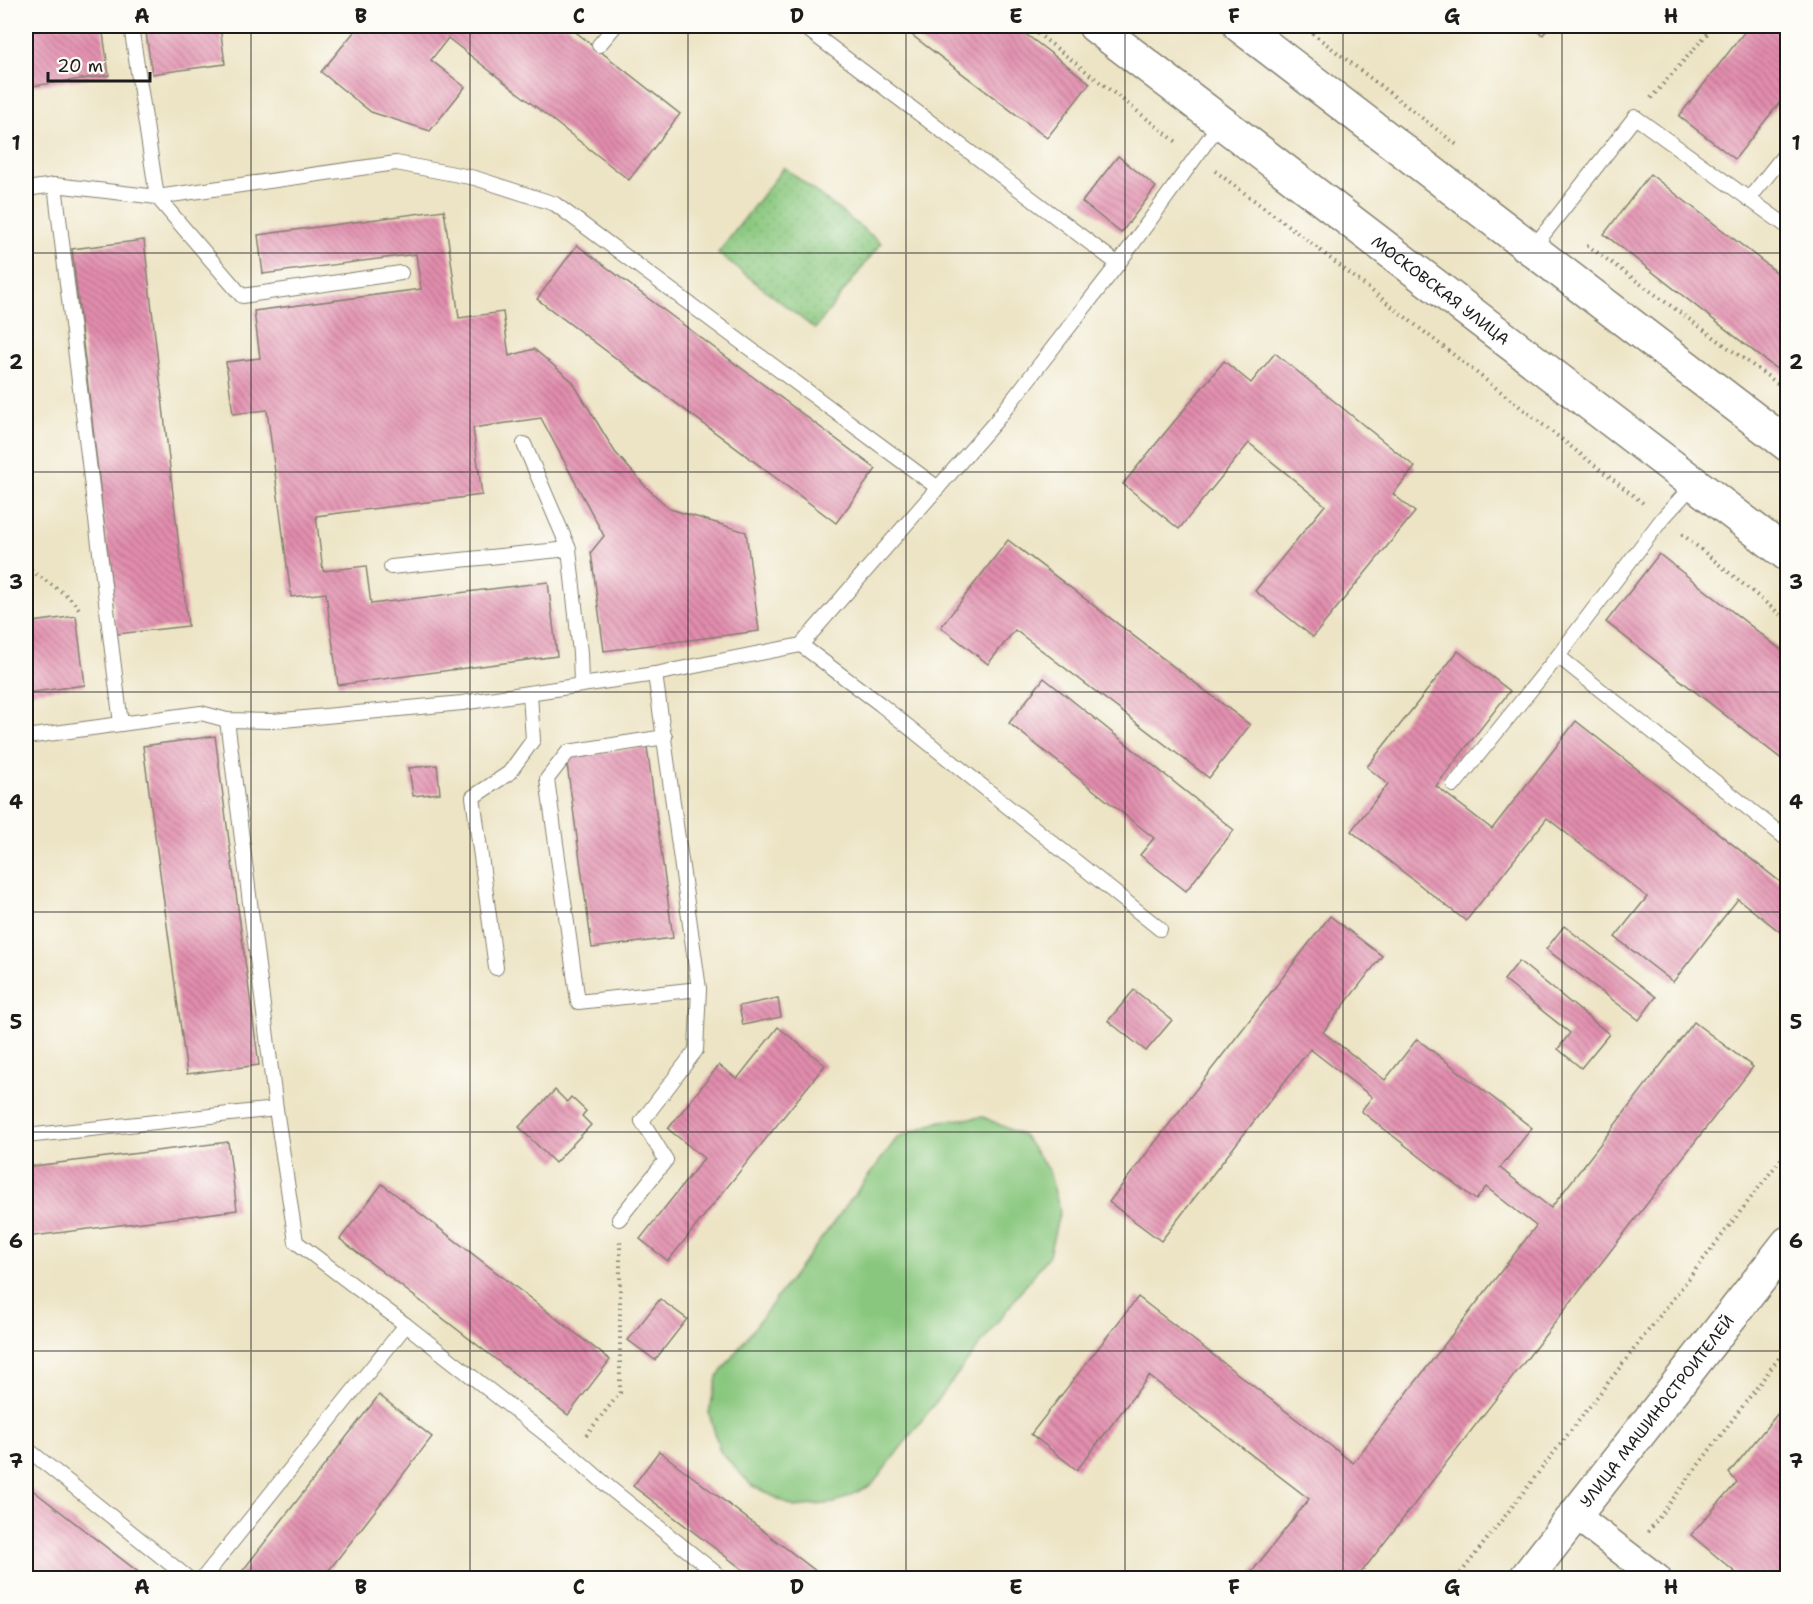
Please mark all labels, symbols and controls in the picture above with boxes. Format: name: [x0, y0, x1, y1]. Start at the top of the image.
text: A: [134, 3, 150, 29]
text: B: [355, 3, 367, 29]
text: C: [573, 3, 585, 29]
text: D: [790, 3, 804, 29]
text: E: [1009, 3, 1023, 29]
text: F: [1228, 3, 1240, 29]
text: G: [1444, 3, 1460, 29]
text: H: [1664, 3, 1678, 29]
scale bar: [48, 45, 150, 83]
text: 20 m: [57, 54, 103, 78]
text: 1: [11, 130, 21, 156]
text: 1: [1791, 130, 1801, 156]
street label: МОСКОВСКАЯ УЛИЦА: [1367, 231, 1514, 350]
text: 2: [9, 349, 23, 375]
text: 2: [1789, 349, 1803, 375]
text: 3: [9, 569, 23, 595]
text: 3: [1789, 569, 1803, 595]
text: 4: [9, 789, 23, 815]
text: 4: [1789, 789, 1803, 815]
text: 5: [10, 1009, 22, 1035]
text: 5: [1790, 1009, 1802, 1035]
text: 6: [9, 1228, 23, 1254]
text: 6: [1789, 1228, 1803, 1254]
street label: УЛИЦА МАШИНОСТРОИТЕЛЕЙ: [1575, 1311, 1739, 1512]
text: 7: [9, 1448, 23, 1474]
text: 7: [1789, 1448, 1803, 1474]
text: A: [134, 1574, 150, 1600]
text: B: [355, 1574, 367, 1600]
text: C: [573, 1574, 585, 1600]
text: D: [790, 1574, 804, 1600]
text: E: [1009, 1574, 1023, 1600]
text: F: [1228, 1574, 1240, 1600]
text: G: [1444, 1574, 1460, 1600]
text: H: [1664, 1574, 1678, 1600]

